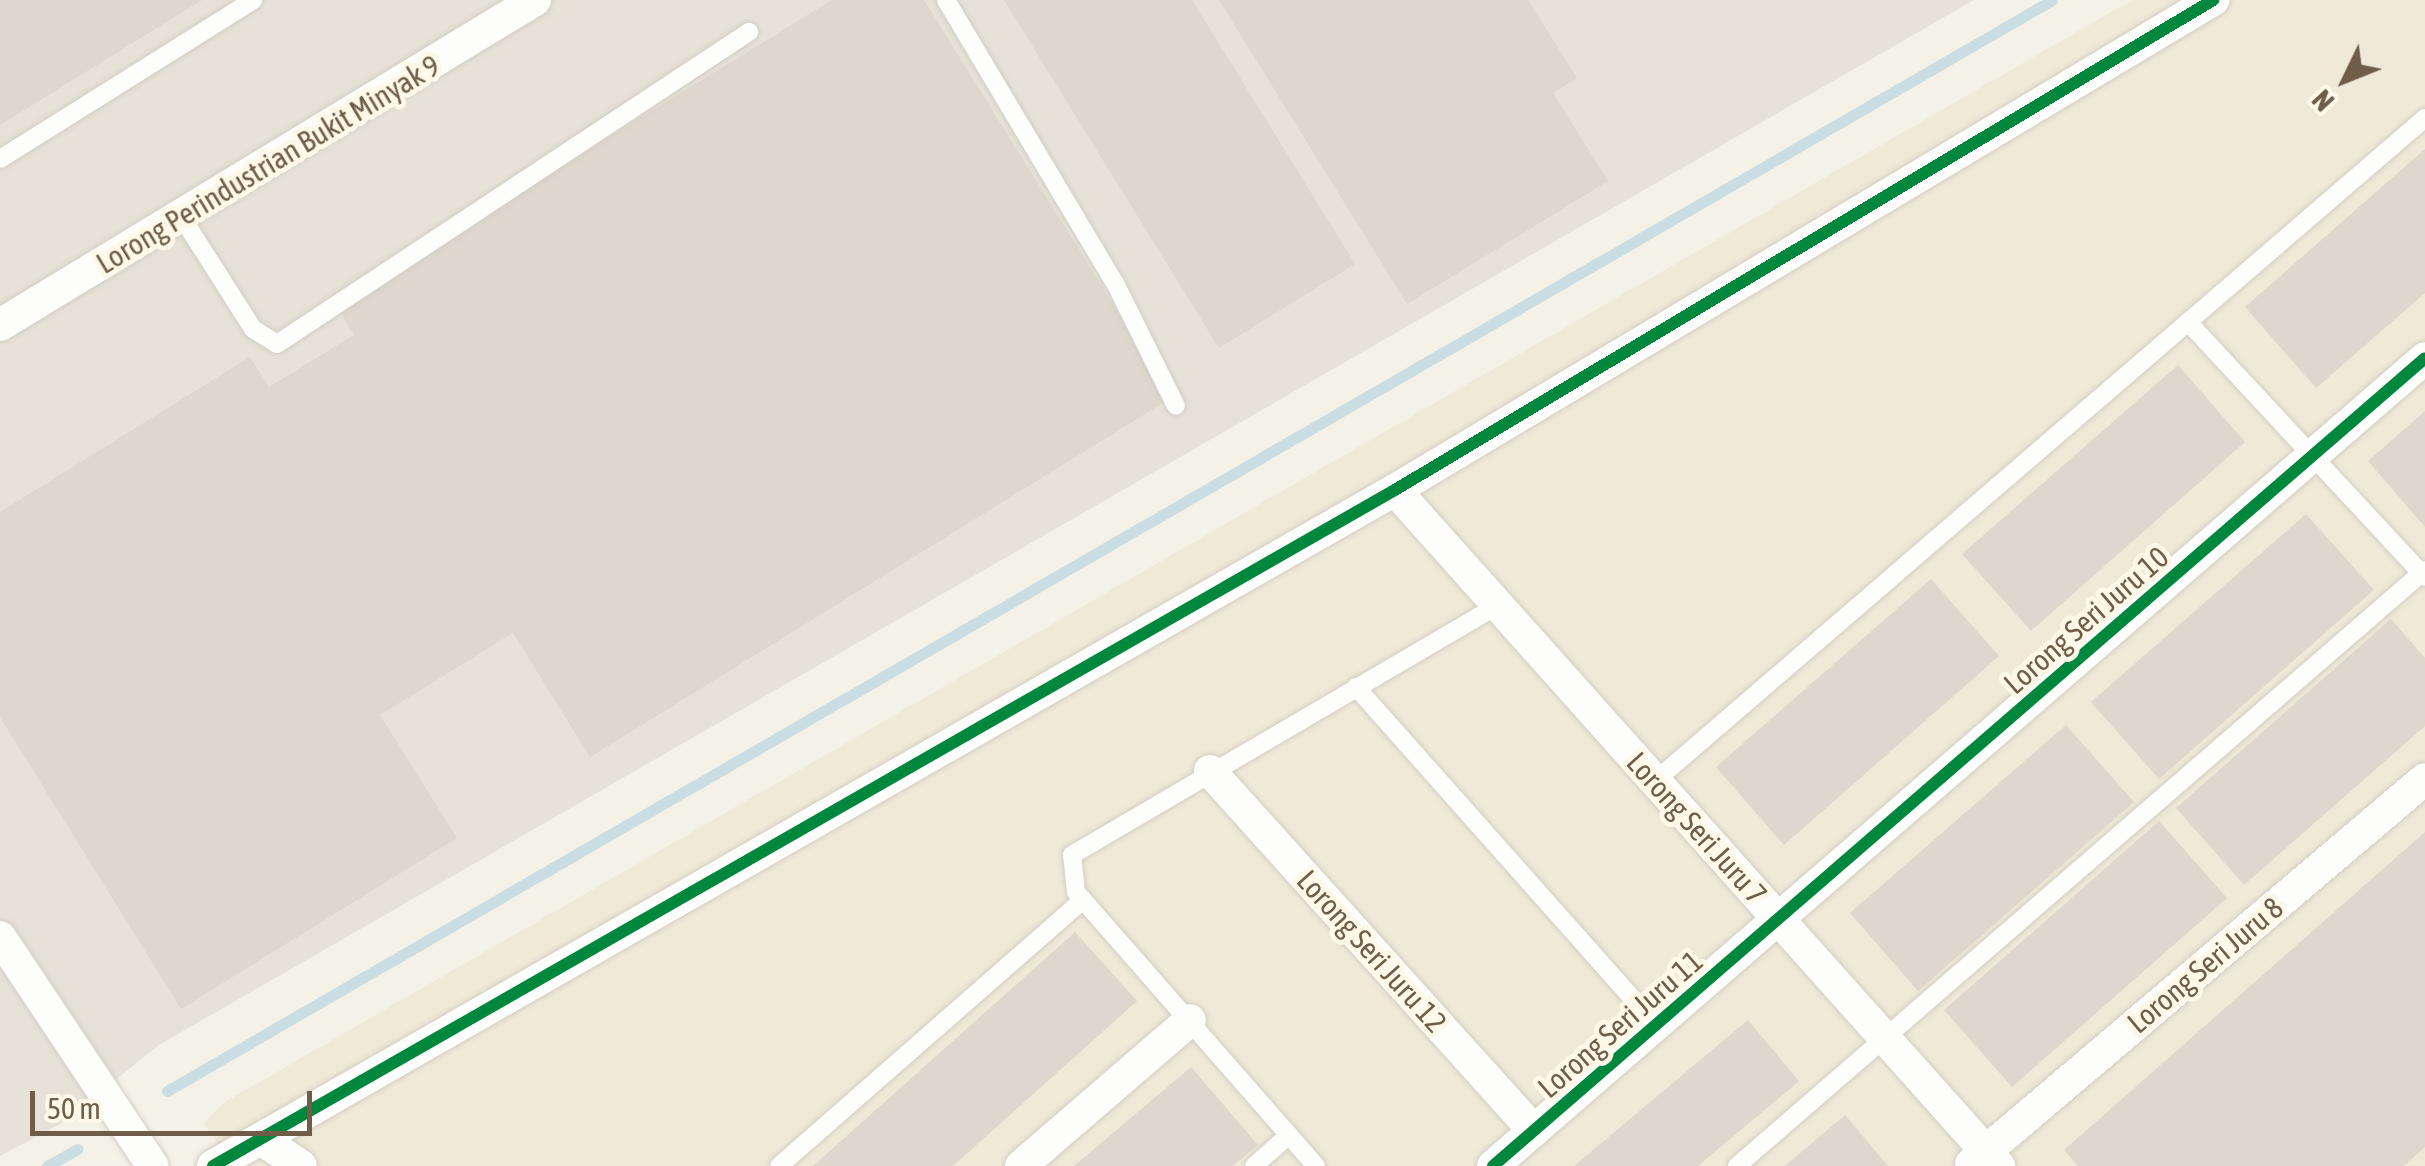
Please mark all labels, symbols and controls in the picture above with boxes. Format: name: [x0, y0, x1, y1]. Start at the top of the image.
north arrow: [2295, 30, 2395, 130]
street label: Lorong Perindustrian Bukit Minyak 9: [90, 47, 446, 281]
text: N: [2306, 84, 2340, 117]
street label: Lorong Seri Juru 10: [1996, 539, 2176, 701]
street label: Lorong Seri Juru 7: [1619, 745, 1775, 911]
street label: Lorong Seri Juru 12: [1290, 862, 1454, 1040]
street label: Lorong Seri Juru 8: [2120, 890, 2290, 1040]
street label: Lorong Seri Juru 11: [1530, 943, 1710, 1105]
scale bar: [35, 1071, 318, 1133]
text: 50 m: [47, 1091, 101, 1125]

